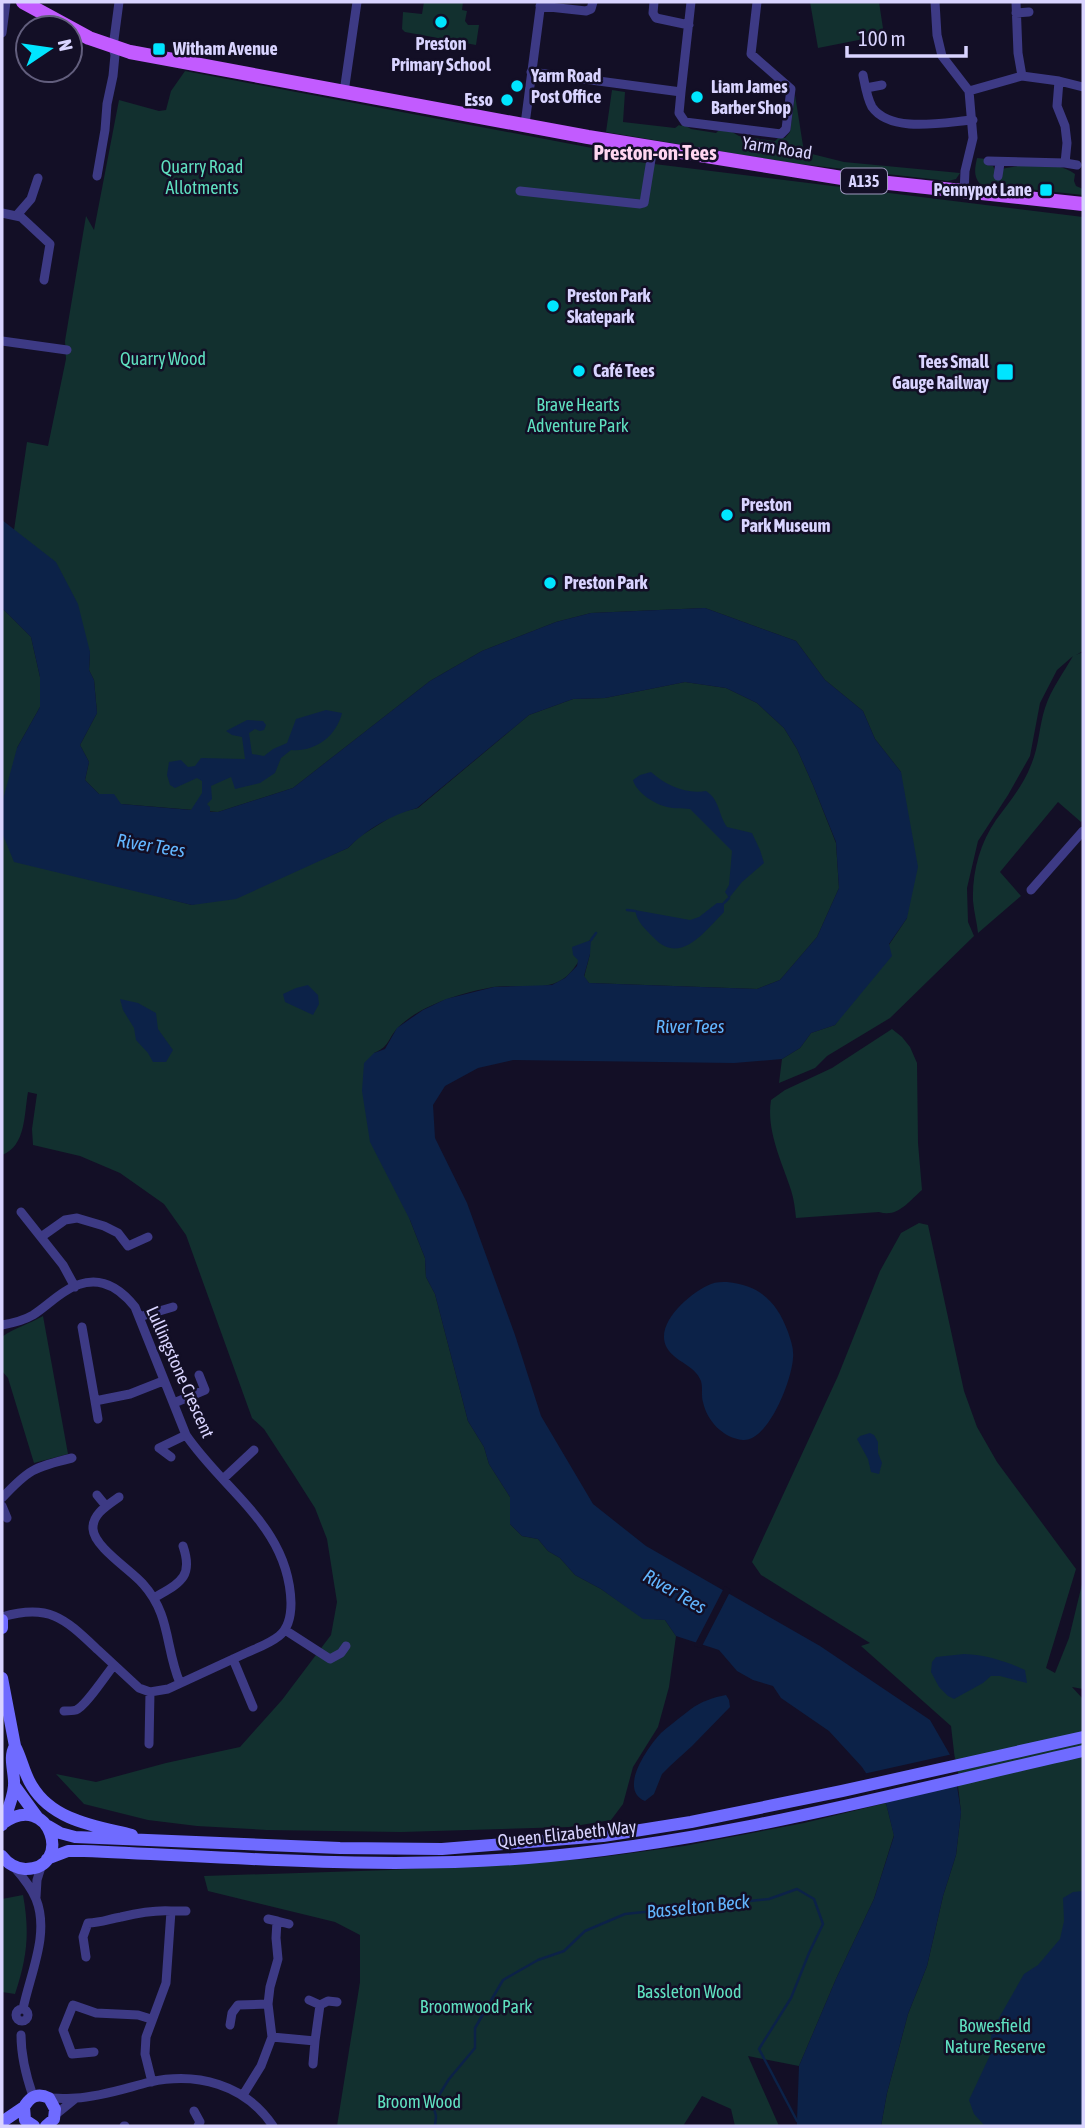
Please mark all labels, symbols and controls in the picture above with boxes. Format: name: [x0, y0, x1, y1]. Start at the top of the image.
north arrow: [14, 14, 84, 84]
marker: Preston Primary School: [433, 14, 449, 30]
scale bar: [847, 14, 966, 58]
text: 100 m: [858, 26, 906, 50]
place label: Preston Primary School: [391, 33, 491, 75]
text: N: [54, 37, 78, 53]
place label: Witham Avenue: [172, 38, 278, 59]
marker: Witham Avenue: [151, 41, 167, 57]
place label: Yarm Road Post Office: [530, 65, 601, 107]
place label: Liam James Barber Shop: [711, 76, 791, 118]
marker: Yarm Road Post Office: [509, 78, 525, 94]
place label: Esso: [464, 89, 493, 110]
marker: Liam James Barber Shop: [689, 89, 705, 105]
marker: Esso: [499, 92, 515, 108]
street label: Yarm Road: [741, 132, 813, 163]
district label: Preston-on-Tees: [593, 140, 717, 164]
park label: Quarry Road Allotments: [161, 156, 243, 198]
road number: A135: [841, 168, 887, 194]
place label: Pennypot Lane: [933, 179, 1032, 200]
marker: Pennypot Lane: [1038, 182, 1054, 198]
place label: Preston Park Skatepark: [567, 285, 651, 327]
marker: Preston Park Skatepark: [545, 298, 561, 314]
park label: Quarry Wood: [120, 348, 206, 369]
place label: Tees Small Gauge Railway: [892, 351, 990, 393]
place label: Café Tees: [593, 360, 655, 381]
marker: Tees Small Gauge Railway: [995, 362, 1015, 382]
marker: Café Tees: [571, 363, 587, 379]
park label: Brave Hearts Adventure Park: [527, 394, 629, 436]
place label: Preston Park Museum: [741, 494, 830, 536]
marker: Preston Park Museum: [719, 507, 735, 523]
place label: Preston Park: [564, 572, 648, 593]
marker: Preston Park: [542, 575, 558, 591]
water label: River Tees: [115, 829, 187, 861]
water label: River Tees: [655, 1015, 725, 1037]
street label: Lullingstone Crescent: [142, 1303, 219, 1441]
water label: River Tees: [640, 1564, 711, 1618]
street label: Queen Elizabeth Way: [496, 1816, 637, 1851]
water label: Basselton Beck: [645, 1890, 751, 1922]
park label: Bassleton Wood: [637, 1981, 742, 2002]
park label: Broomwood Park: [420, 1996, 532, 2017]
park label: Bowesfield Nature Reserve: [944, 2015, 1046, 2057]
park label: Broom Wood: [377, 2091, 461, 2112]

